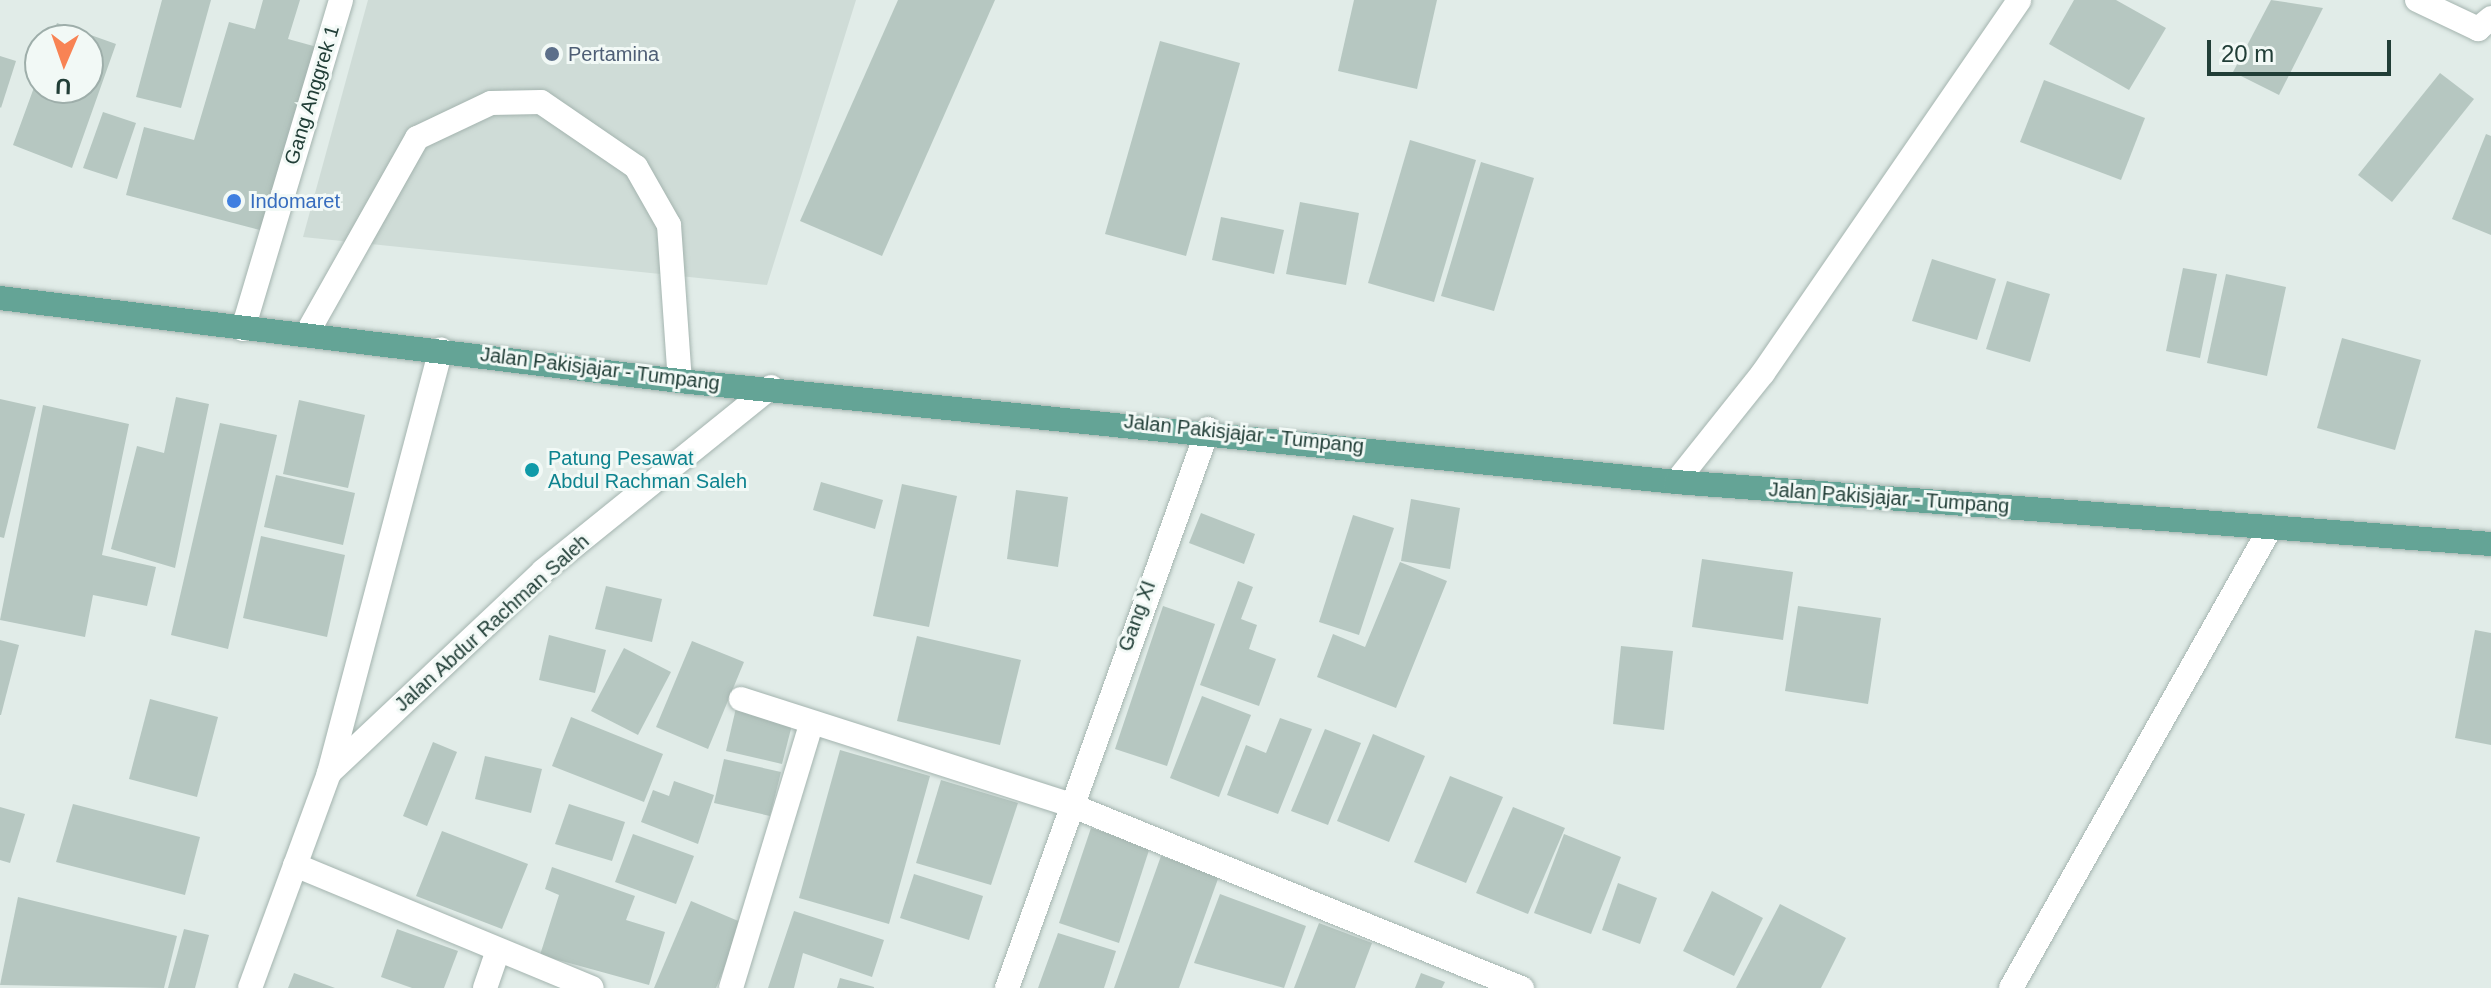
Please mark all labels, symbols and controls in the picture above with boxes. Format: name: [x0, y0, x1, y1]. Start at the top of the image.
street label: Gang Anggrek 1: [279, 22, 345, 168]
north arrow: [24, 24, 104, 104]
scale bar: [2211, 24, 2395, 74]
text: 20 m: [2221, 40, 2274, 67]
place label: Pertamina: [568, 42, 659, 66]
marker: Pertamina: [543, 45, 561, 63]
text: U: [55, 74, 72, 99]
place label: Indomaret: [250, 189, 340, 213]
marker: Indomaret: [225, 192, 243, 210]
street label: Jalan Pakisjajar - Tumpang: [479, 342, 721, 396]
street label: Jalan Pakisjajar - Tumpang: [1123, 409, 1365, 459]
place label: Patung Pesawat Abdul Rachman Saleh: [548, 446, 747, 493]
marker: Patung Pesawat Abdul Rachman Saleh: [523, 461, 541, 479]
street label: Jalan Pakisjajar - Tumpang: [1768, 478, 2010, 518]
street label: Jalan Abdur Rachman Saleh: [389, 529, 595, 717]
street label: Gang XI: [1113, 577, 1161, 655]

